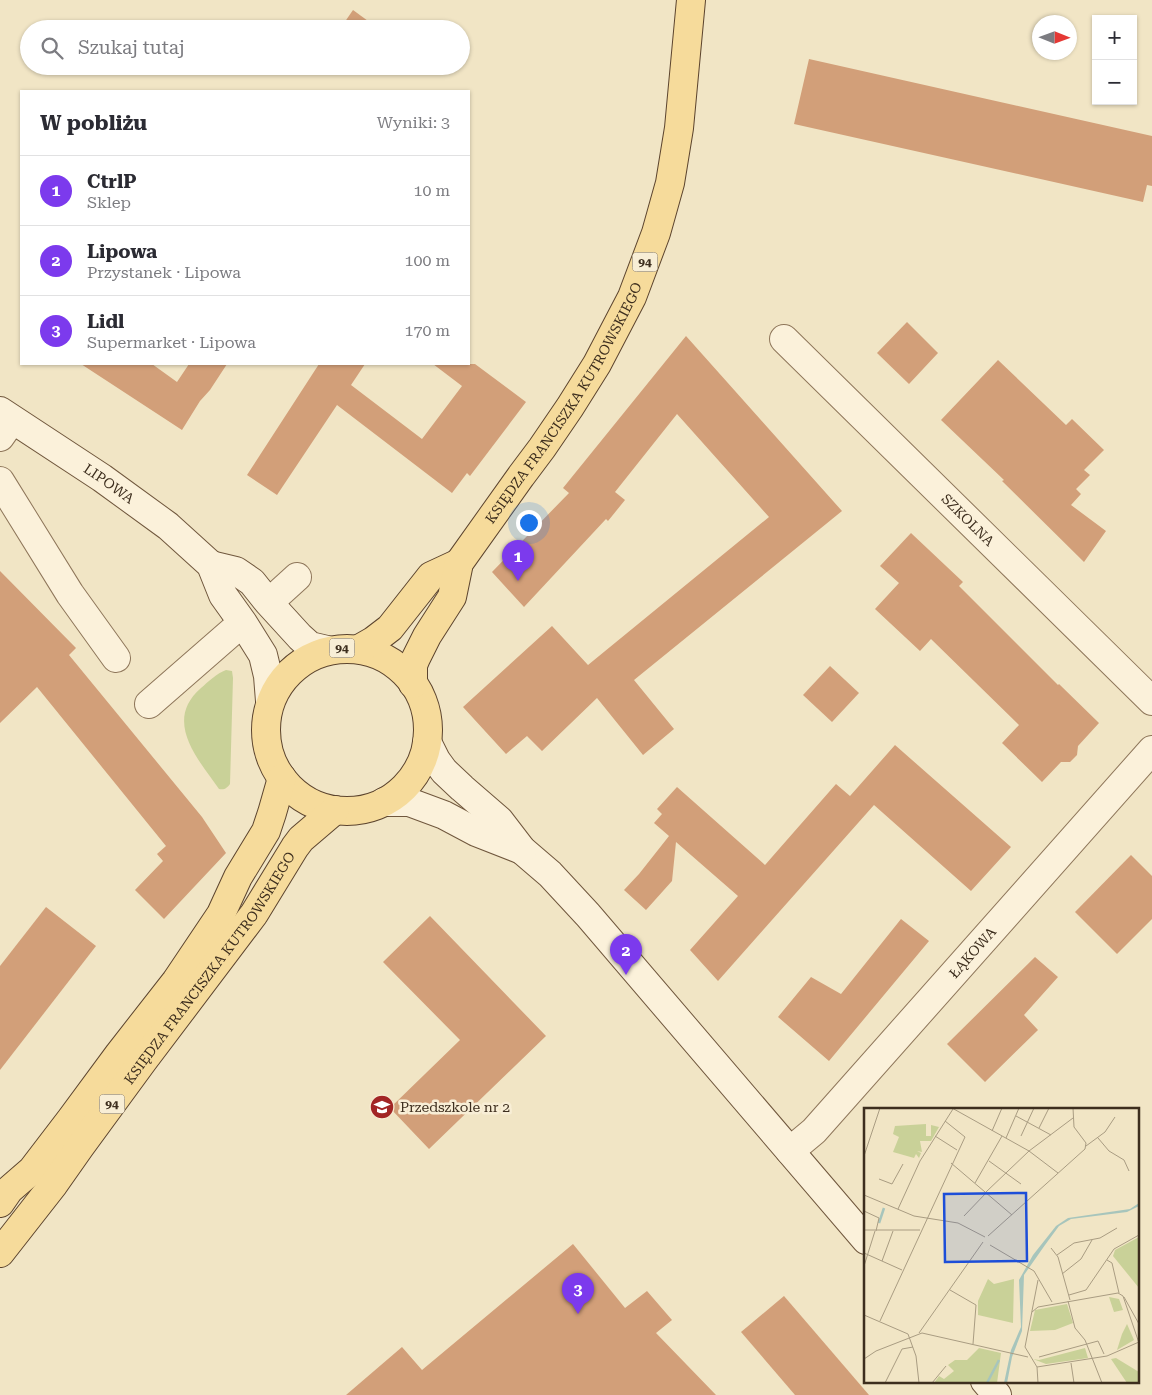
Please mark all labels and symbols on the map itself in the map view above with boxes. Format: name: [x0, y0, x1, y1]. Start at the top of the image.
north arrow: [1032, 15, 1077, 60]
road number: 94: [632, 252, 658, 272]
street label: KSIĘDZA FRANCISZKA KUTROWSKIEGO: [482, 280, 645, 526]
street label: LIPOWA: [81, 460, 137, 507]
street label: SZKOLNA: [938, 491, 998, 549]
your location: [516, 510, 542, 536]
pin: 1: [502, 540, 534, 581]
road number: 94: [330, 638, 354, 658]
street label: KSIĘDZA FRANCISZKA KUTROWSKIEGO: [121, 849, 298, 1087]
street label: ŁĄKOWA: [946, 924, 999, 981]
pin: 2: [610, 934, 642, 975]
road number: 94: [100, 1094, 124, 1114]
school or university icon: Przedszkole nr 2: [369, 1094, 395, 1120]
place label: Przedszkole nr 2: [400, 1099, 510, 1115]
inset map: [864, 1108, 1140, 1382]
pin: 3: [562, 1273, 594, 1314]

